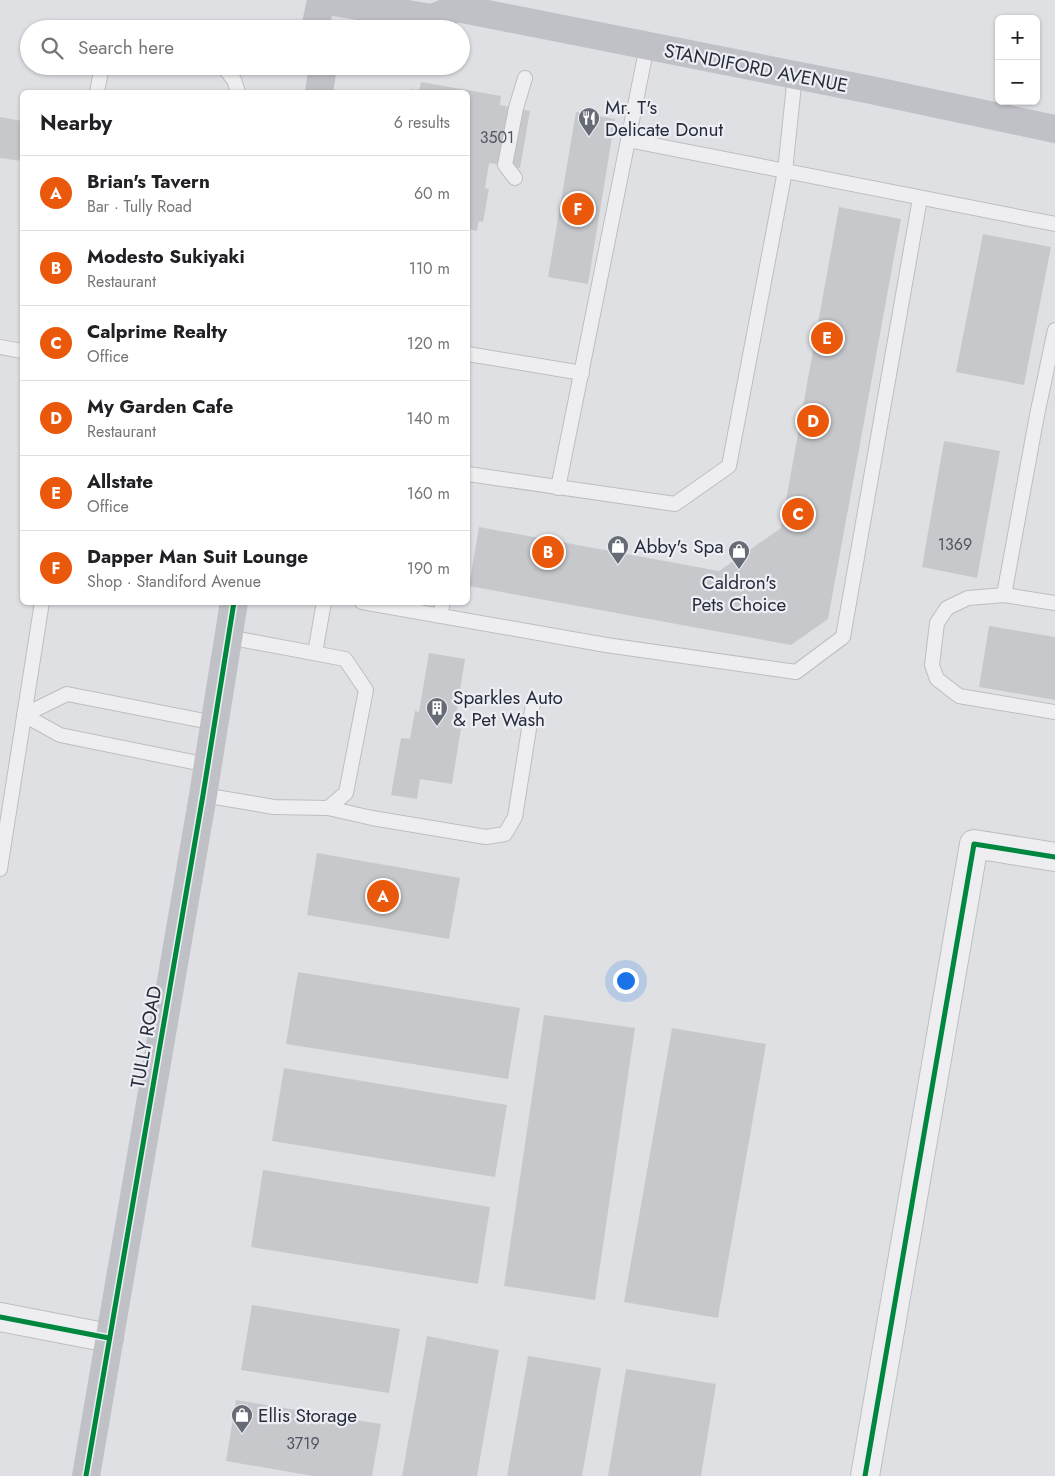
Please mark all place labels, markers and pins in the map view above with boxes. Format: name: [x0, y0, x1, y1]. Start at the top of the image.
place label: Mr. T's Delicate Donut: [605, 94, 724, 143]
restaurant icon: Mr. T's Delicate Donut: [577, 106, 601, 137]
pin: F: [562, 190, 594, 228]
pin: E: [811, 319, 843, 357]
pin: D: [797, 402, 829, 440]
pin: C: [782, 495, 814, 533]
pin: B: [532, 533, 564, 571]
place label: Abby's Spa: [634, 533, 724, 560]
shop icon: Abby's Spa: [606, 534, 630, 565]
shop icon: Caldron's Pets Choice: [727, 539, 751, 570]
place label: Caldron's Pets Choice: [692, 569, 787, 618]
place label: Sparkles Auto & Pet Wash: [453, 684, 563, 733]
building icon: Sparkles Auto & Pet Wash: [425, 696, 449, 727]
pin: A: [367, 877, 399, 915]
place label: Ellis Storage: [258, 1402, 357, 1429]
shop icon: Ellis Storage: [230, 1403, 254, 1434]

